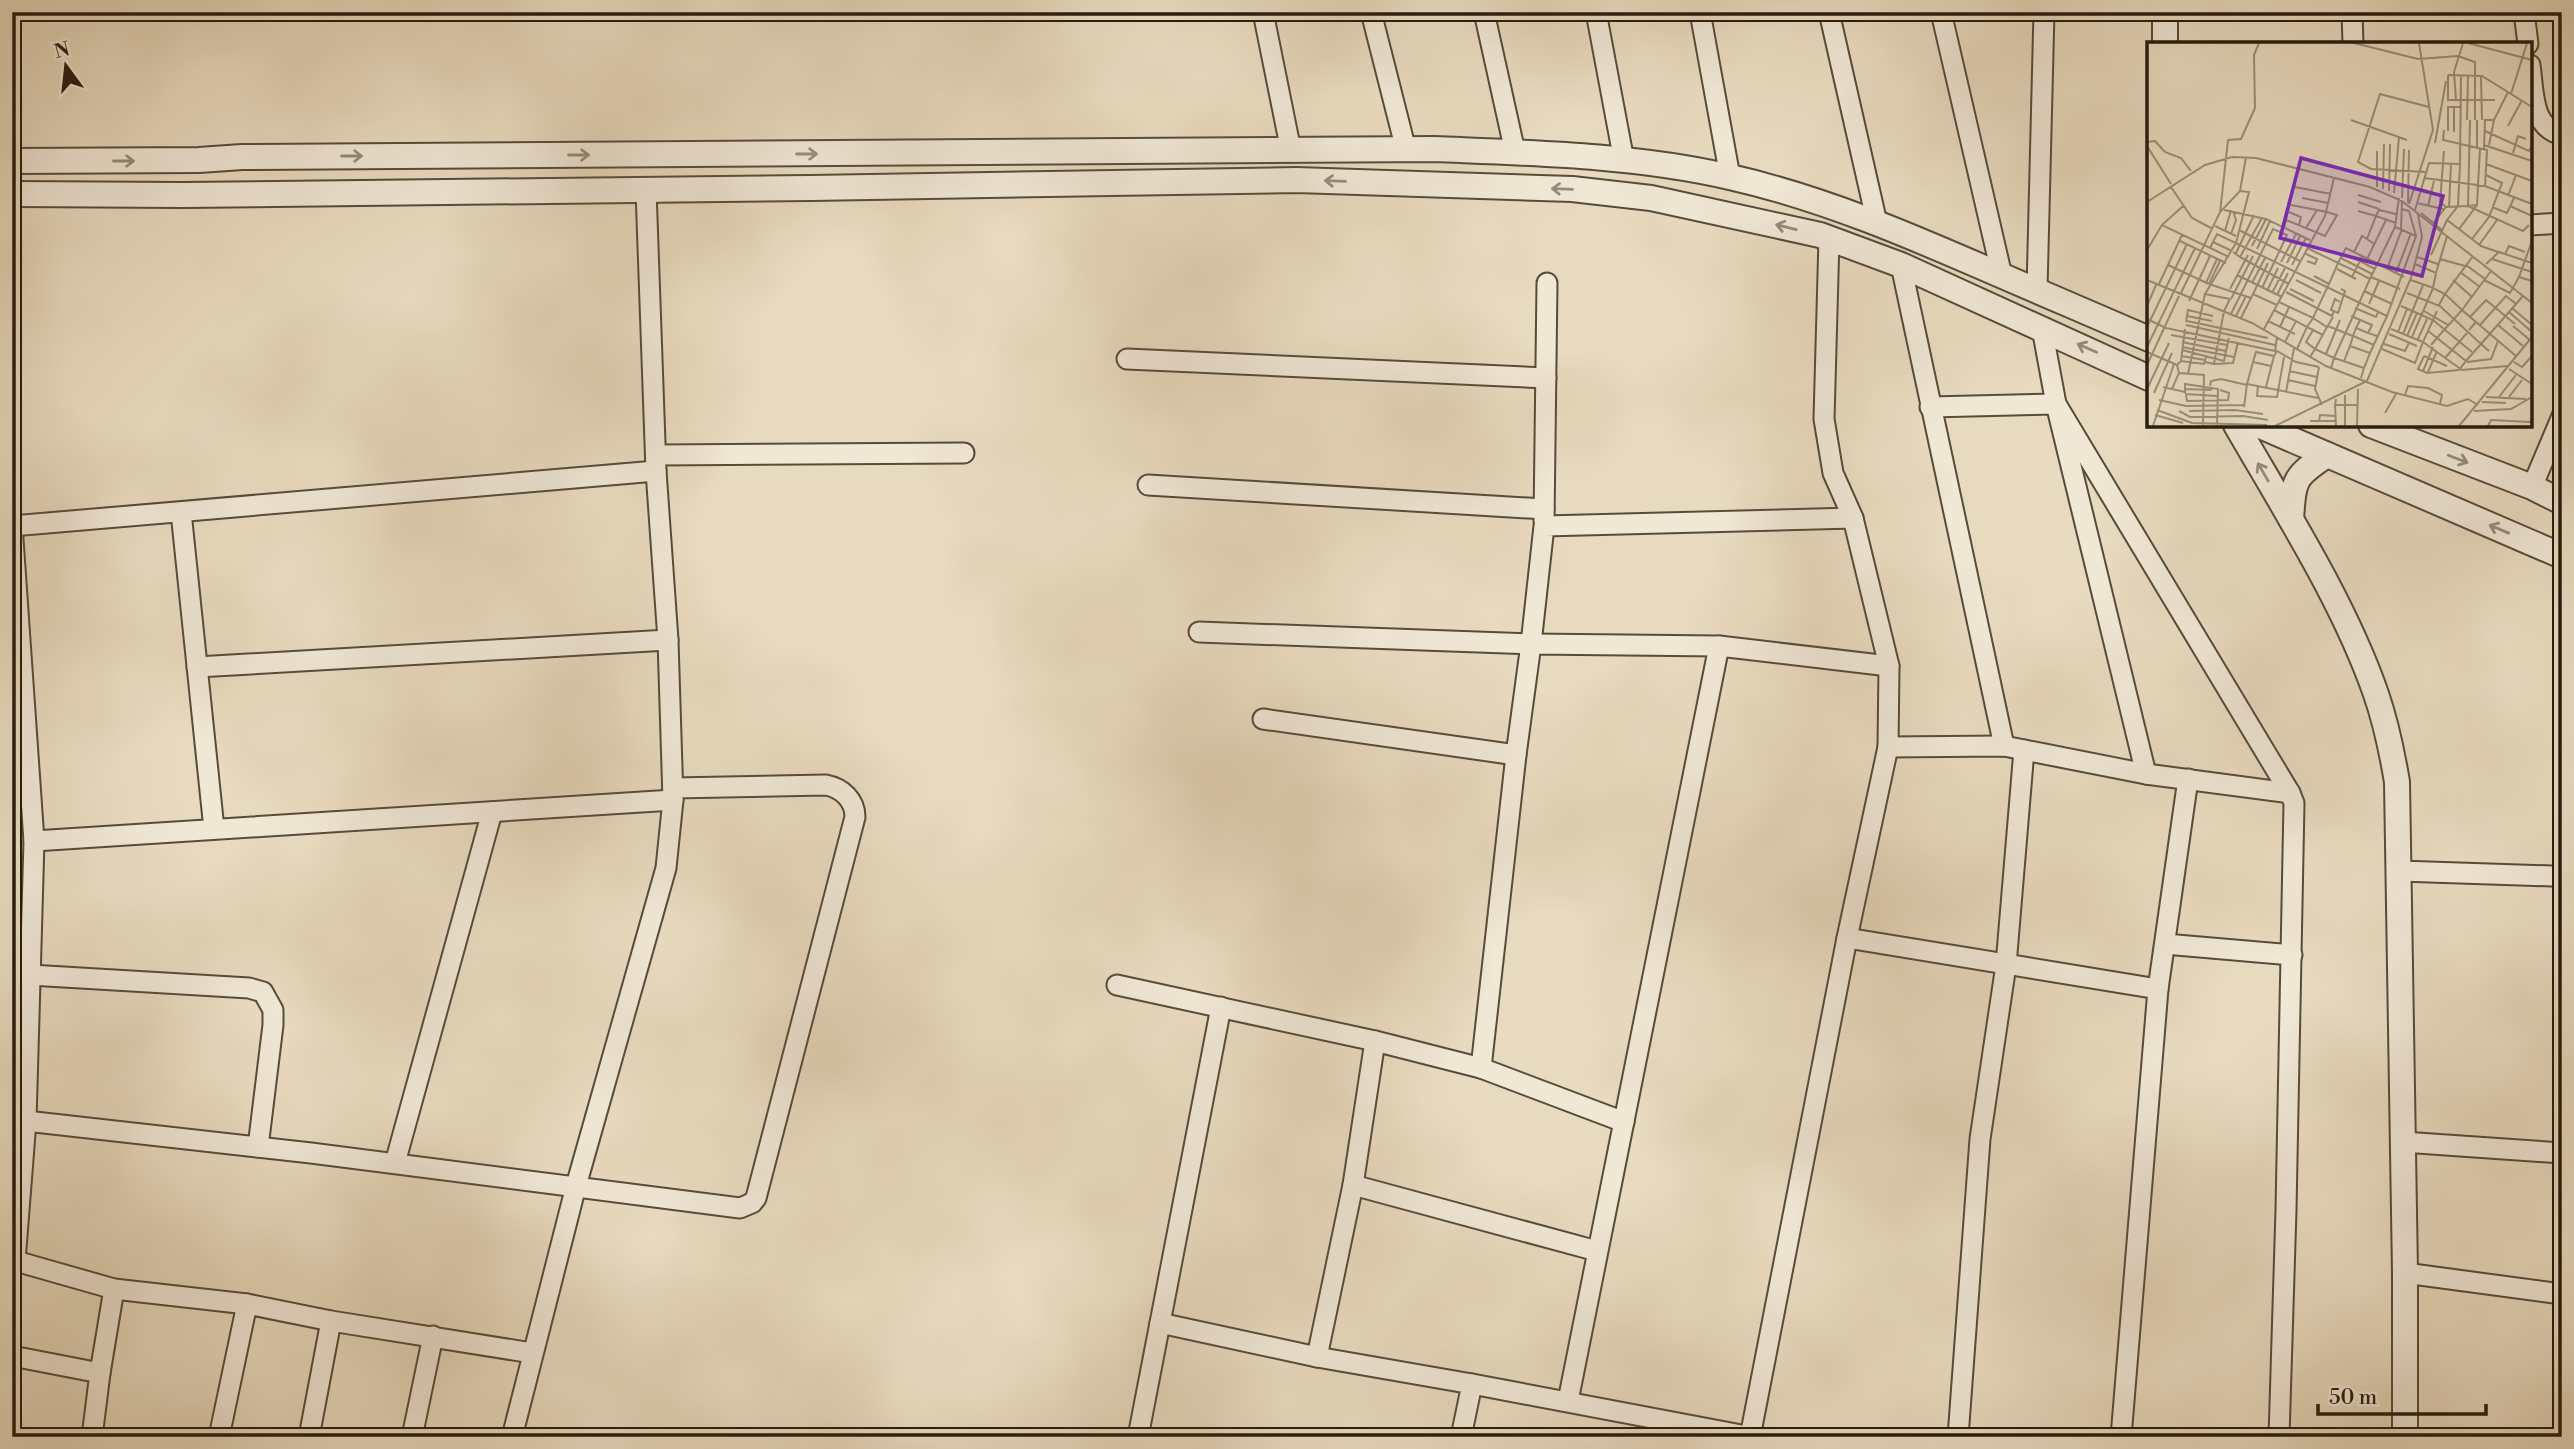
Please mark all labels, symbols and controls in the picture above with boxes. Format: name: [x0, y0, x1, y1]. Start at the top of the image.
north arrow: [32, 32, 102, 102]
text: N: [51, 37, 72, 64]
inset map: [2147, 42, 2532, 427]
one-way arrow: [795, 147, 818, 161]
one-way arrow: [567, 148, 590, 162]
one-way arrow: [340, 149, 363, 163]
one-way arrow: [113, 154, 136, 168]
one-way arrow: [1323, 175, 1346, 188]
one-way arrow: [1551, 182, 1574, 195]
one-way arrow: [1775, 220, 1798, 233]
one-way arrow: [2077, 341, 2099, 354]
one-way arrow: [2446, 453, 2468, 466]
one-way arrow: [2256, 463, 2270, 483]
one-way arrow: [2489, 522, 2510, 535]
scale bar: [2318, 1372, 2486, 1416]
text: 50 m: [2329, 1385, 2377, 1411]

